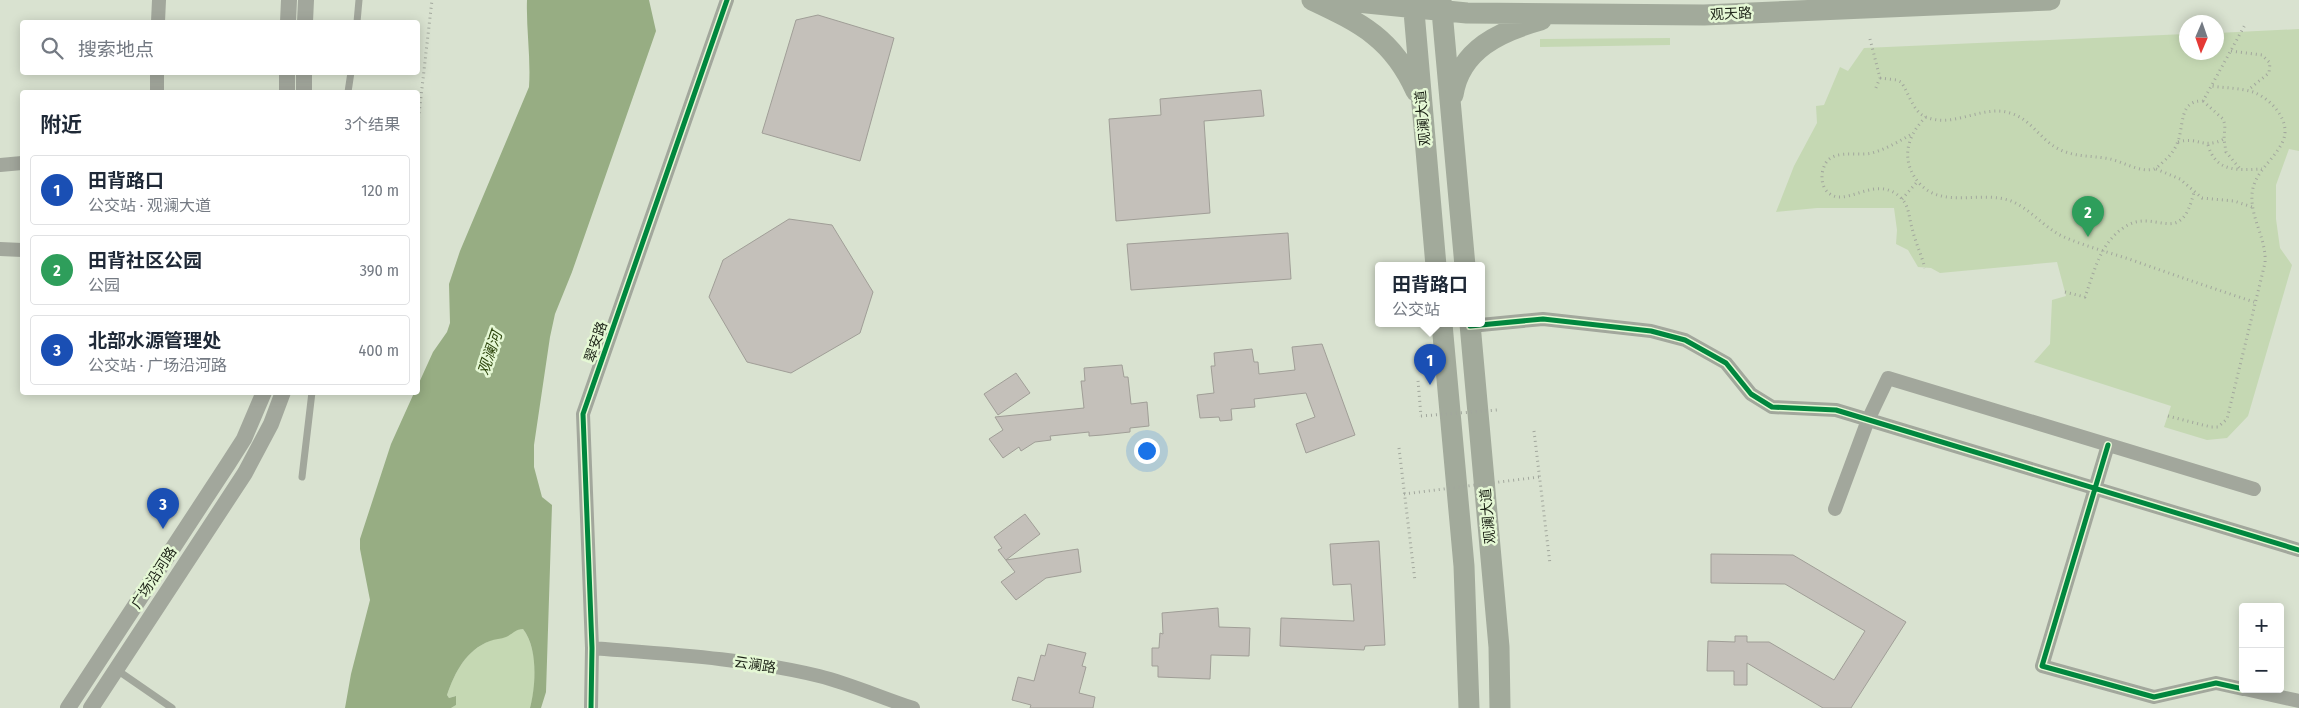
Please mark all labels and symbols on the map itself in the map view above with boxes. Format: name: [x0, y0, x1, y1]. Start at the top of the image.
street label: 观天路: [1710, 4, 1752, 24]
north arrow: [2179, 15, 2224, 60]
street label: 观澜大道: [1412, 89, 1434, 147]
pin: 2: [2072, 196, 2104, 237]
street label: 翠安路: [581, 319, 611, 365]
water label: 观澜河: [474, 326, 507, 377]
pin: 1: [1414, 344, 1446, 385]
your location: [1134, 438, 1160, 464]
street label: 观澜大道: [1477, 487, 1499, 545]
pin: 3: [147, 488, 179, 529]
street label: 广场沿河路: [128, 544, 180, 612]
street label: 云澜路: [733, 653, 777, 677]

